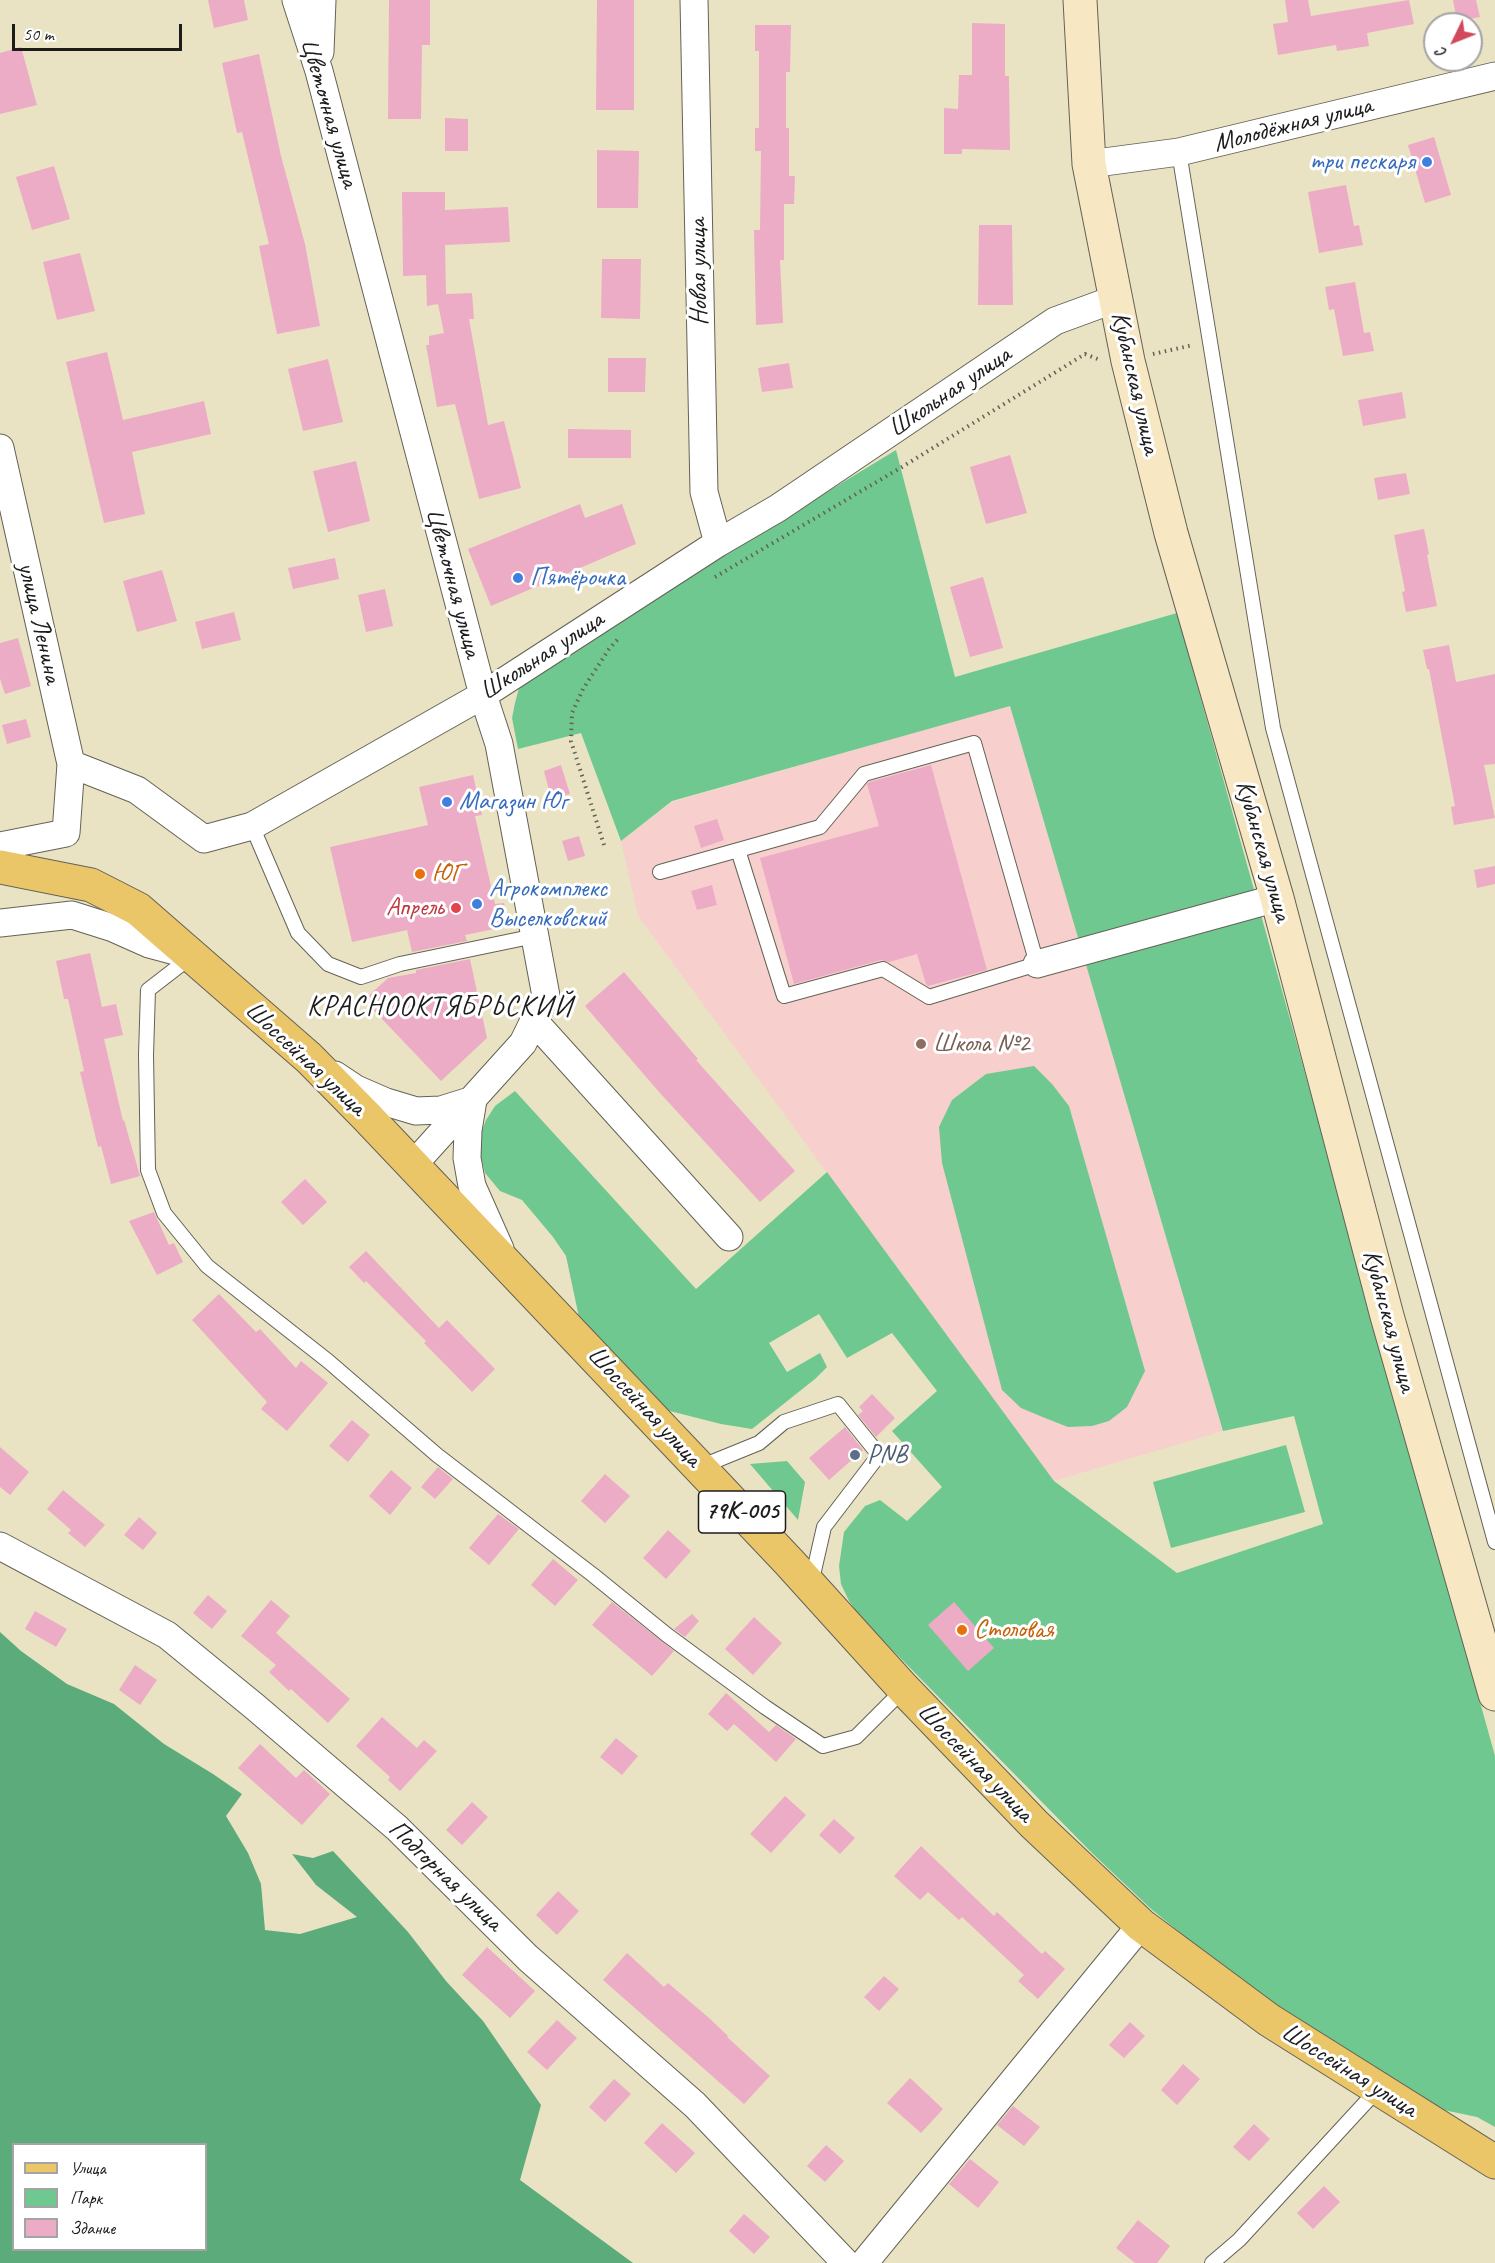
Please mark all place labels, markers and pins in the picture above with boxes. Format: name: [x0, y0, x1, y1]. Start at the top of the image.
place label: три пескаря: [1310, 146, 1415, 178]
marker: три пескаря: [1420, 155, 1434, 169]
place label: Пятёрочка: [530, 562, 625, 594]
marker: Пятёрочка: [511, 571, 525, 585]
place label: Магазин Юг: [459, 786, 567, 818]
marker: Магазин Юг: [440, 795, 454, 809]
place label: ЮГ: [432, 858, 463, 890]
marker: ЮГ: [413, 867, 427, 881]
place label: Агрокомплекс Выселковский: [489, 873, 607, 934]
place label: Апрель: [386, 892, 444, 924]
marker: Агрокомплекс Выселковский: [470, 897, 484, 911]
marker: Апрель: [449, 901, 463, 915]
place label: Школа №2: [933, 1028, 1030, 1060]
marker: Школа №2: [914, 1037, 928, 1051]
place label: PNB: [867, 1439, 907, 1471]
marker: PNB: [848, 1448, 862, 1462]
place label: Столовая: [974, 1614, 1054, 1646]
marker: Столовая: [955, 1623, 969, 1637]

